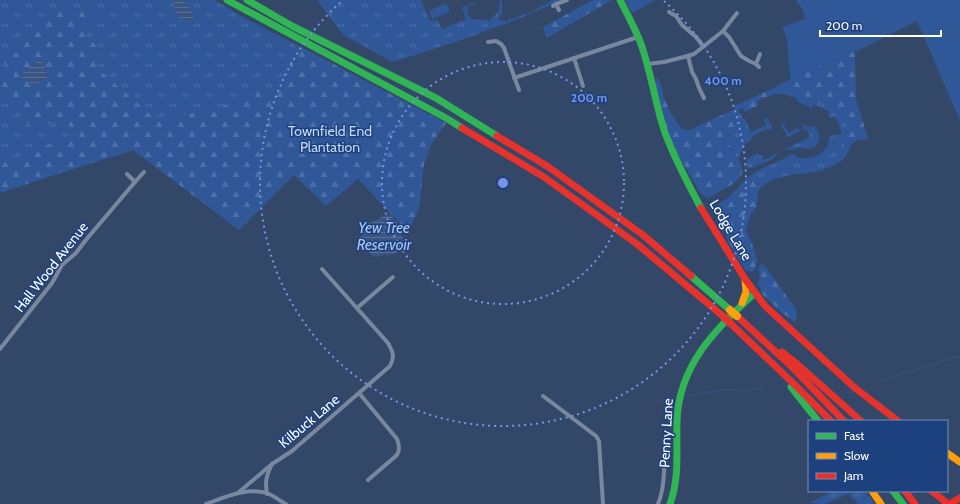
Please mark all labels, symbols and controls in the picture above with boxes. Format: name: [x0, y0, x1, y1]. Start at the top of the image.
scale bar: [820, 12, 941, 38]
text: 200 m: [826, 18, 862, 33]
text: 400 m: [704, 73, 742, 88]
text: 200 m: [571, 90, 607, 105]
park label: Townfield End Plantation: [288, 122, 372, 156]
centre of rings: [496, 176, 510, 190]
street label: Lodge Lane: [706, 196, 756, 264]
street label: Hall Wood Avenue: [10, 218, 92, 316]
water label: Yew Tree Reservoir: [357, 219, 413, 254]
street label: Kilbuck Lane: [275, 390, 343, 452]
street label: Penny Lane: [655, 398, 677, 468]
legend: [808, 420, 948, 492]
text: Fast: [844, 428, 864, 443]
text: Slow: [844, 448, 869, 463]
text: Jam: [843, 468, 863, 483]

